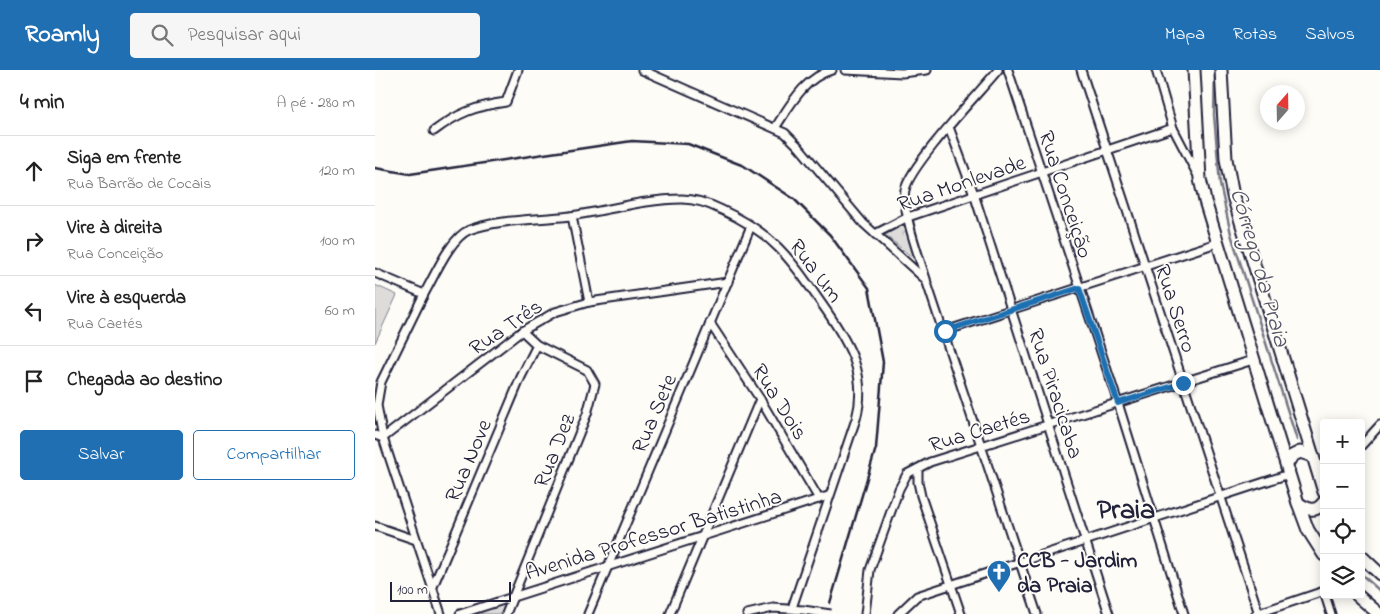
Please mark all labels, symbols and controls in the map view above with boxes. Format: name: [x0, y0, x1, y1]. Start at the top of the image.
search box: [130, 13, 480, 58]
text: Roamly: [25, 18, 100, 53]
icon: search: [148, 21, 176, 49]
text: Pesquisar aqui: [188, 22, 301, 49]
text: Mapa: [1165, 22, 1205, 48]
text: Rotas: [1233, 22, 1277, 48]
text: Salvos: [1305, 22, 1355, 48]
north arrow: [1260, 85, 1305, 130]
text: 4 min: [20, 88, 64, 118]
text: A pé · 280 m: [277, 91, 355, 115]
street label: Rua Conceição: [1028, 127, 1100, 263]
text: Siga em frente: [67, 145, 181, 172]
street label: Rua Monlevade: [893, 148, 1031, 222]
icon: ahead: [20, 157, 48, 185]
text: 120 m: [319, 159, 355, 183]
text: Rua Barrão de Cocais: [67, 172, 211, 196]
water label: Córrego da Praia: [1219, 184, 1298, 352]
text: Vire à direita: [67, 215, 162, 242]
icon: right: [20, 227, 48, 255]
text: 100 m: [320, 229, 355, 253]
street label: Rua Um: [780, 233, 849, 311]
text: Rua Conceição: [67, 242, 163, 266]
street label: Rua Serro: [1145, 261, 1203, 357]
text: Vire à esquerda: [67, 285, 186, 312]
street label: Rua Três: [464, 292, 550, 365]
icon: left: [20, 297, 48, 325]
text: 60 m: [325, 299, 355, 323]
text: Rua Caetés: [67, 312, 143, 336]
route start: [934, 320, 957, 343]
street label: Rua Piracicaba: [1018, 325, 1090, 463]
street label: Rua Dois: [742, 358, 814, 447]
icon: arrive: [20, 367, 48, 395]
text: Chegada ao destino: [67, 367, 222, 394]
street label: Rua Sete: [625, 369, 687, 459]
route end: [1172, 372, 1195, 395]
street label: Rua Caetés: [925, 401, 1034, 462]
street label: Rua Dez: [526, 409, 585, 493]
street label: Rua Nove: [438, 415, 502, 508]
map controls: [1320, 419, 1365, 599]
button: +: [1320, 419, 1365, 464]
button: Salvar: [20, 430, 183, 480]
button: Compartilhar: [193, 430, 355, 480]
button: −: [1320, 464, 1365, 509]
street label: Avenida Professor Batistinha: [522, 482, 786, 590]
district label: Praia: [1097, 491, 1155, 532]
button: locate: [1320, 509, 1365, 554]
place label: CCB - Jardim da Praia: [1017, 546, 1137, 603]
button: layers: [1320, 554, 1365, 599]
church icon: CCB - Jardim da Praia: [986, 559, 1012, 593]
scale bar: [390, 579, 511, 602]
text: 100 m: [397, 580, 428, 601]

